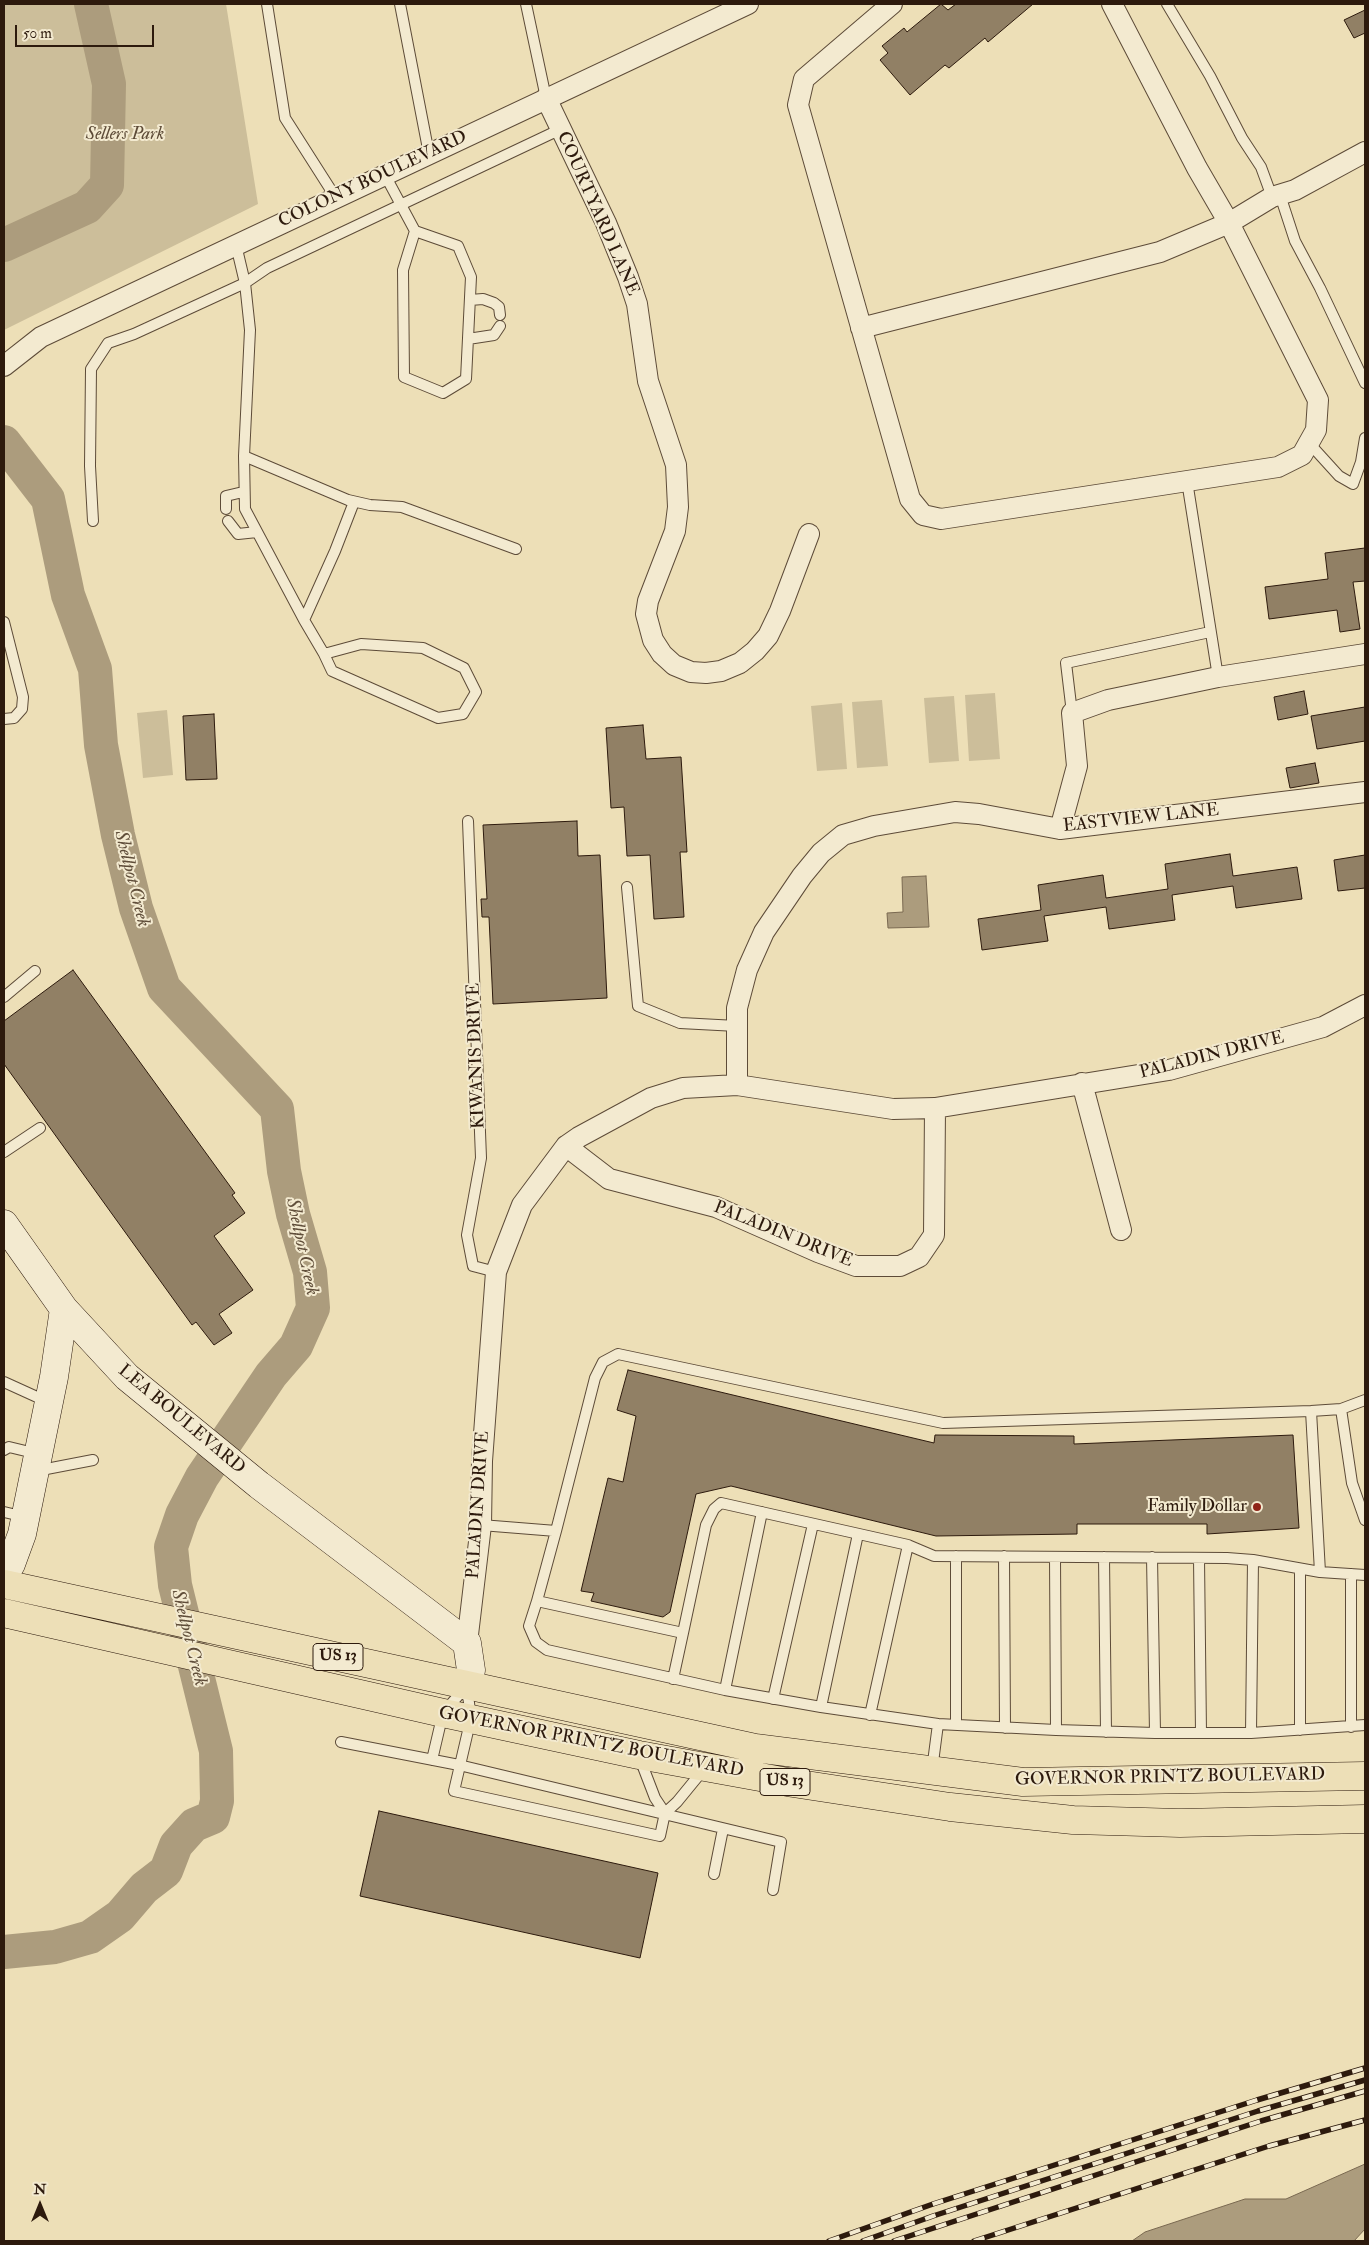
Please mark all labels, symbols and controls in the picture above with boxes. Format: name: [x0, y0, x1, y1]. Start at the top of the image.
scale bar: [18, 15, 156, 47]
text: 50 m: [23, 24, 52, 43]
park label: Sellers Park: [86, 124, 164, 146]
street label: COLONY BOULEVARD: [275, 127, 471, 233]
street label: COURTYARD LANE: [551, 129, 643, 299]
street label: EASTVIEW LANE: [1062, 800, 1220, 838]
water label: Shellpot Creek: [108, 828, 154, 930]
street label: KIWANIS DRIVE: [464, 983, 490, 1129]
street label: PALADIN DRIVE: [1137, 1028, 1287, 1084]
water label: Shellpot Creek: [280, 1196, 322, 1298]
street label: PALADIN DRIVE: [710, 1197, 856, 1273]
street label: LEA BOULEVARD: [113, 1361, 249, 1479]
street label: PALADIN DRIVE: [463, 1430, 495, 1580]
place label: Family Dollar: [1147, 1496, 1247, 1518]
marker: Family Dollar: [1251, 1501, 1263, 1513]
water label: Shellpot Creek: [165, 1587, 211, 1689]
road number: US 13: [313, 1644, 363, 1670]
street label: GOVERNOR PRINTZ BOULEVARD: [437, 1703, 745, 1783]
street label: GOVERNOR PRINTZ BOULEVARD: [1015, 1764, 1325, 1792]
road number: US 13: [760, 1768, 810, 1795]
north arrow: [15, 2180, 65, 2230]
text: N: [34, 2181, 46, 2198]

